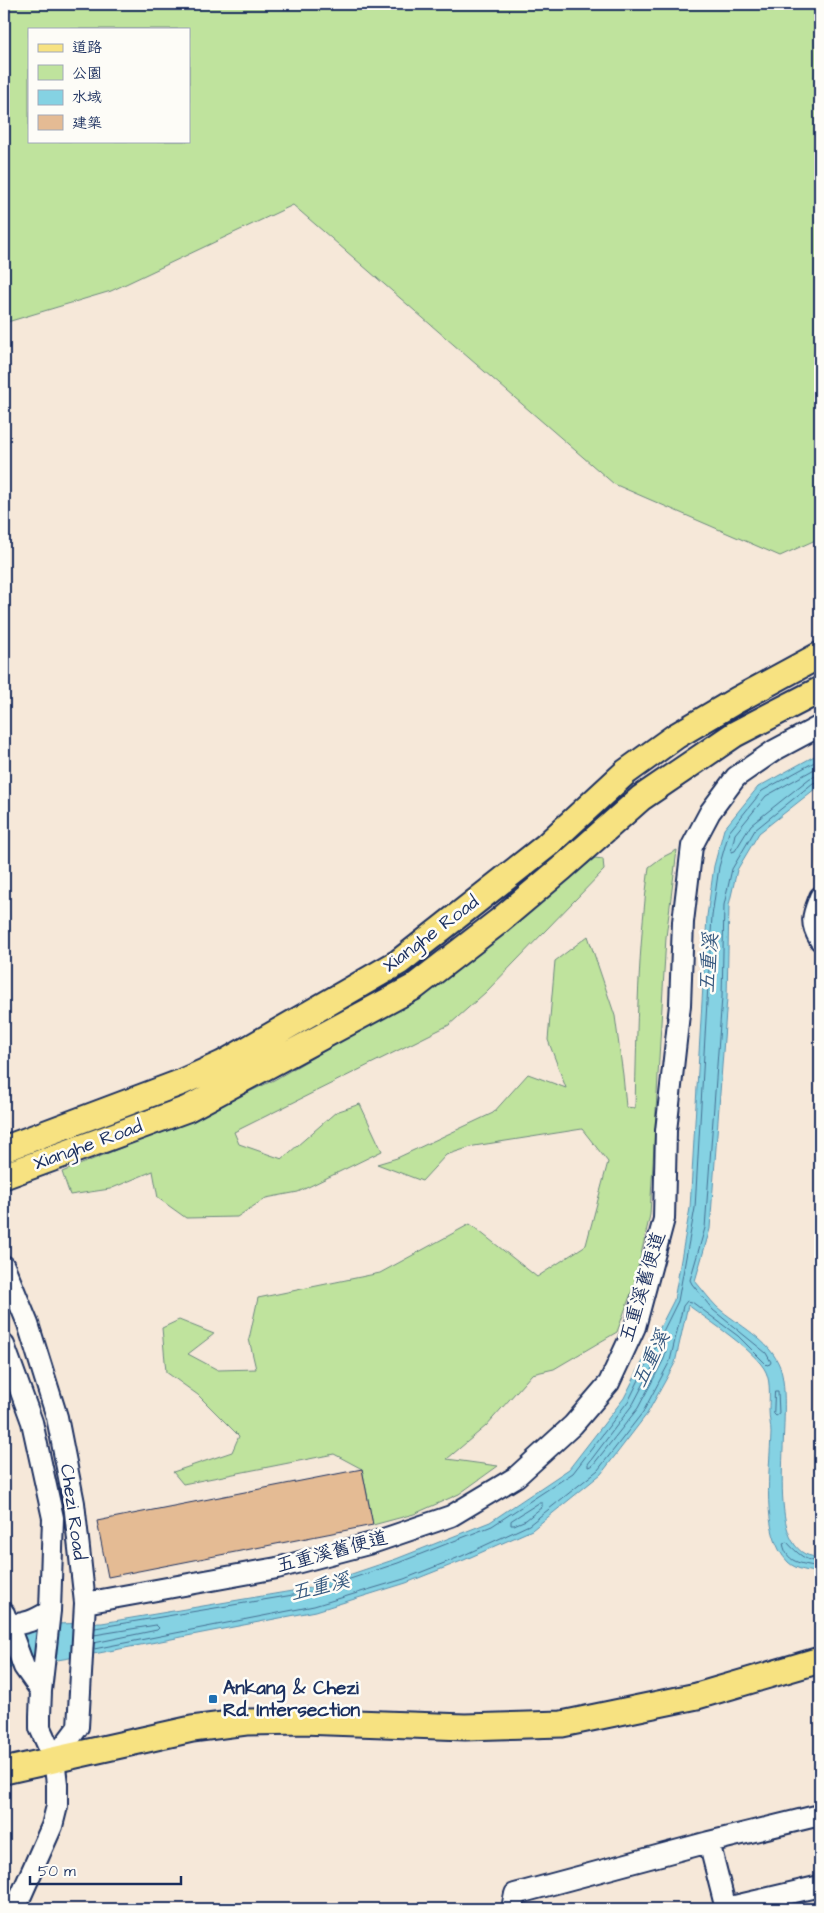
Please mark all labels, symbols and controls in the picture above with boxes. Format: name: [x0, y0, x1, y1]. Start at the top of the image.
legend: [28, 28, 190, 142]
text: 道路: [72, 37, 102, 58]
text: 公園: [72, 63, 102, 84]
text: 水域: [72, 87, 102, 108]
text: 建築: [72, 113, 102, 134]
street label: Xianghe Road: [377, 889, 486, 980]
water label: 五重溪: [693, 931, 725, 994]
street label: Xianghe Road: [30, 1113, 147, 1178]
street label: 五重溪舊便道: [613, 1229, 673, 1345]
water label: 五重溪: [625, 1325, 677, 1392]
street label: Chezi Road: [53, 1462, 93, 1562]
street label: 五重溪舊便道: [273, 1524, 391, 1580]
water label: 五重溪: [288, 1566, 353, 1608]
place label: Ankang & Chezi Rd. Intersection: [223, 1675, 360, 1724]
marker: Ankang & Chezi Rd. Intersection: [207, 1693, 219, 1705]
scale bar: [30, 1853, 181, 1885]
text: 50 m: [38, 1861, 76, 1882]

